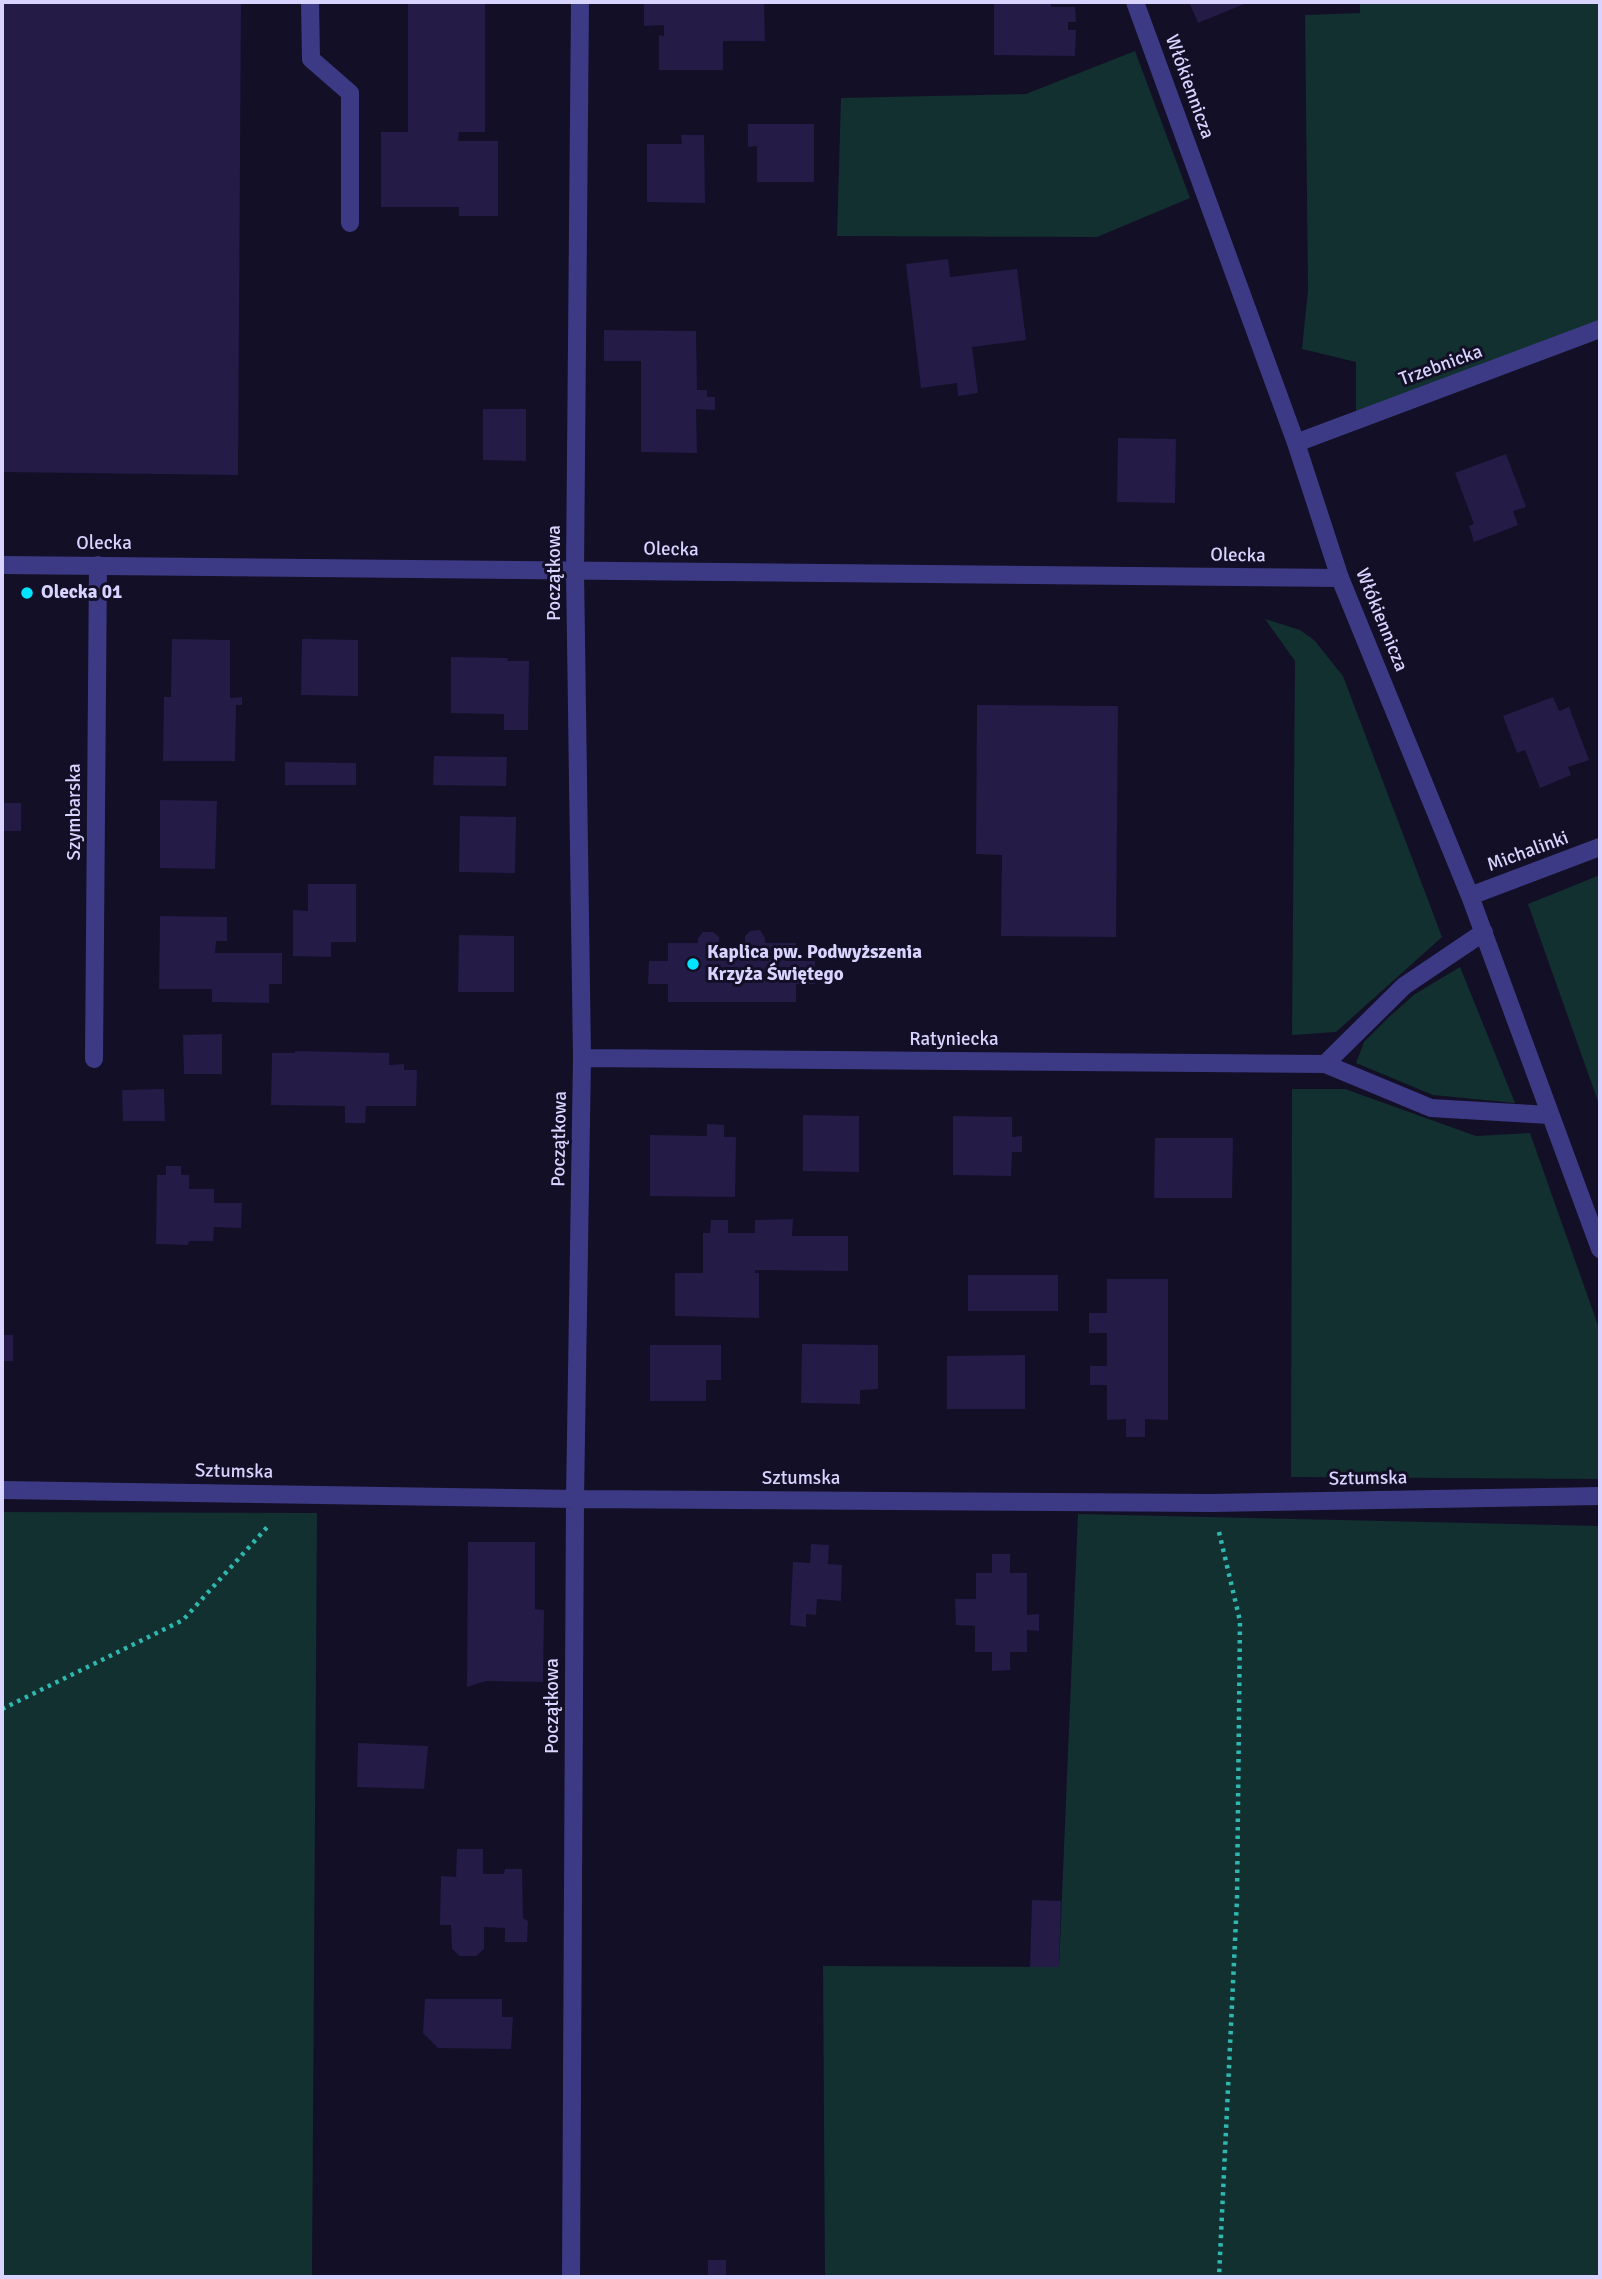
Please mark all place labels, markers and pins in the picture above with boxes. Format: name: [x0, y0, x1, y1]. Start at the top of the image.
place label: Olecka 01: [41, 582, 122, 604]
marker: Olecka 01: [19, 585, 35, 601]
place label: Kaplica pw. Podwyższenia Krzyża Świętego: [707, 942, 922, 986]
marker: Kaplica pw. Podwyższenia Krzyża Świętego: [685, 956, 701, 972]

